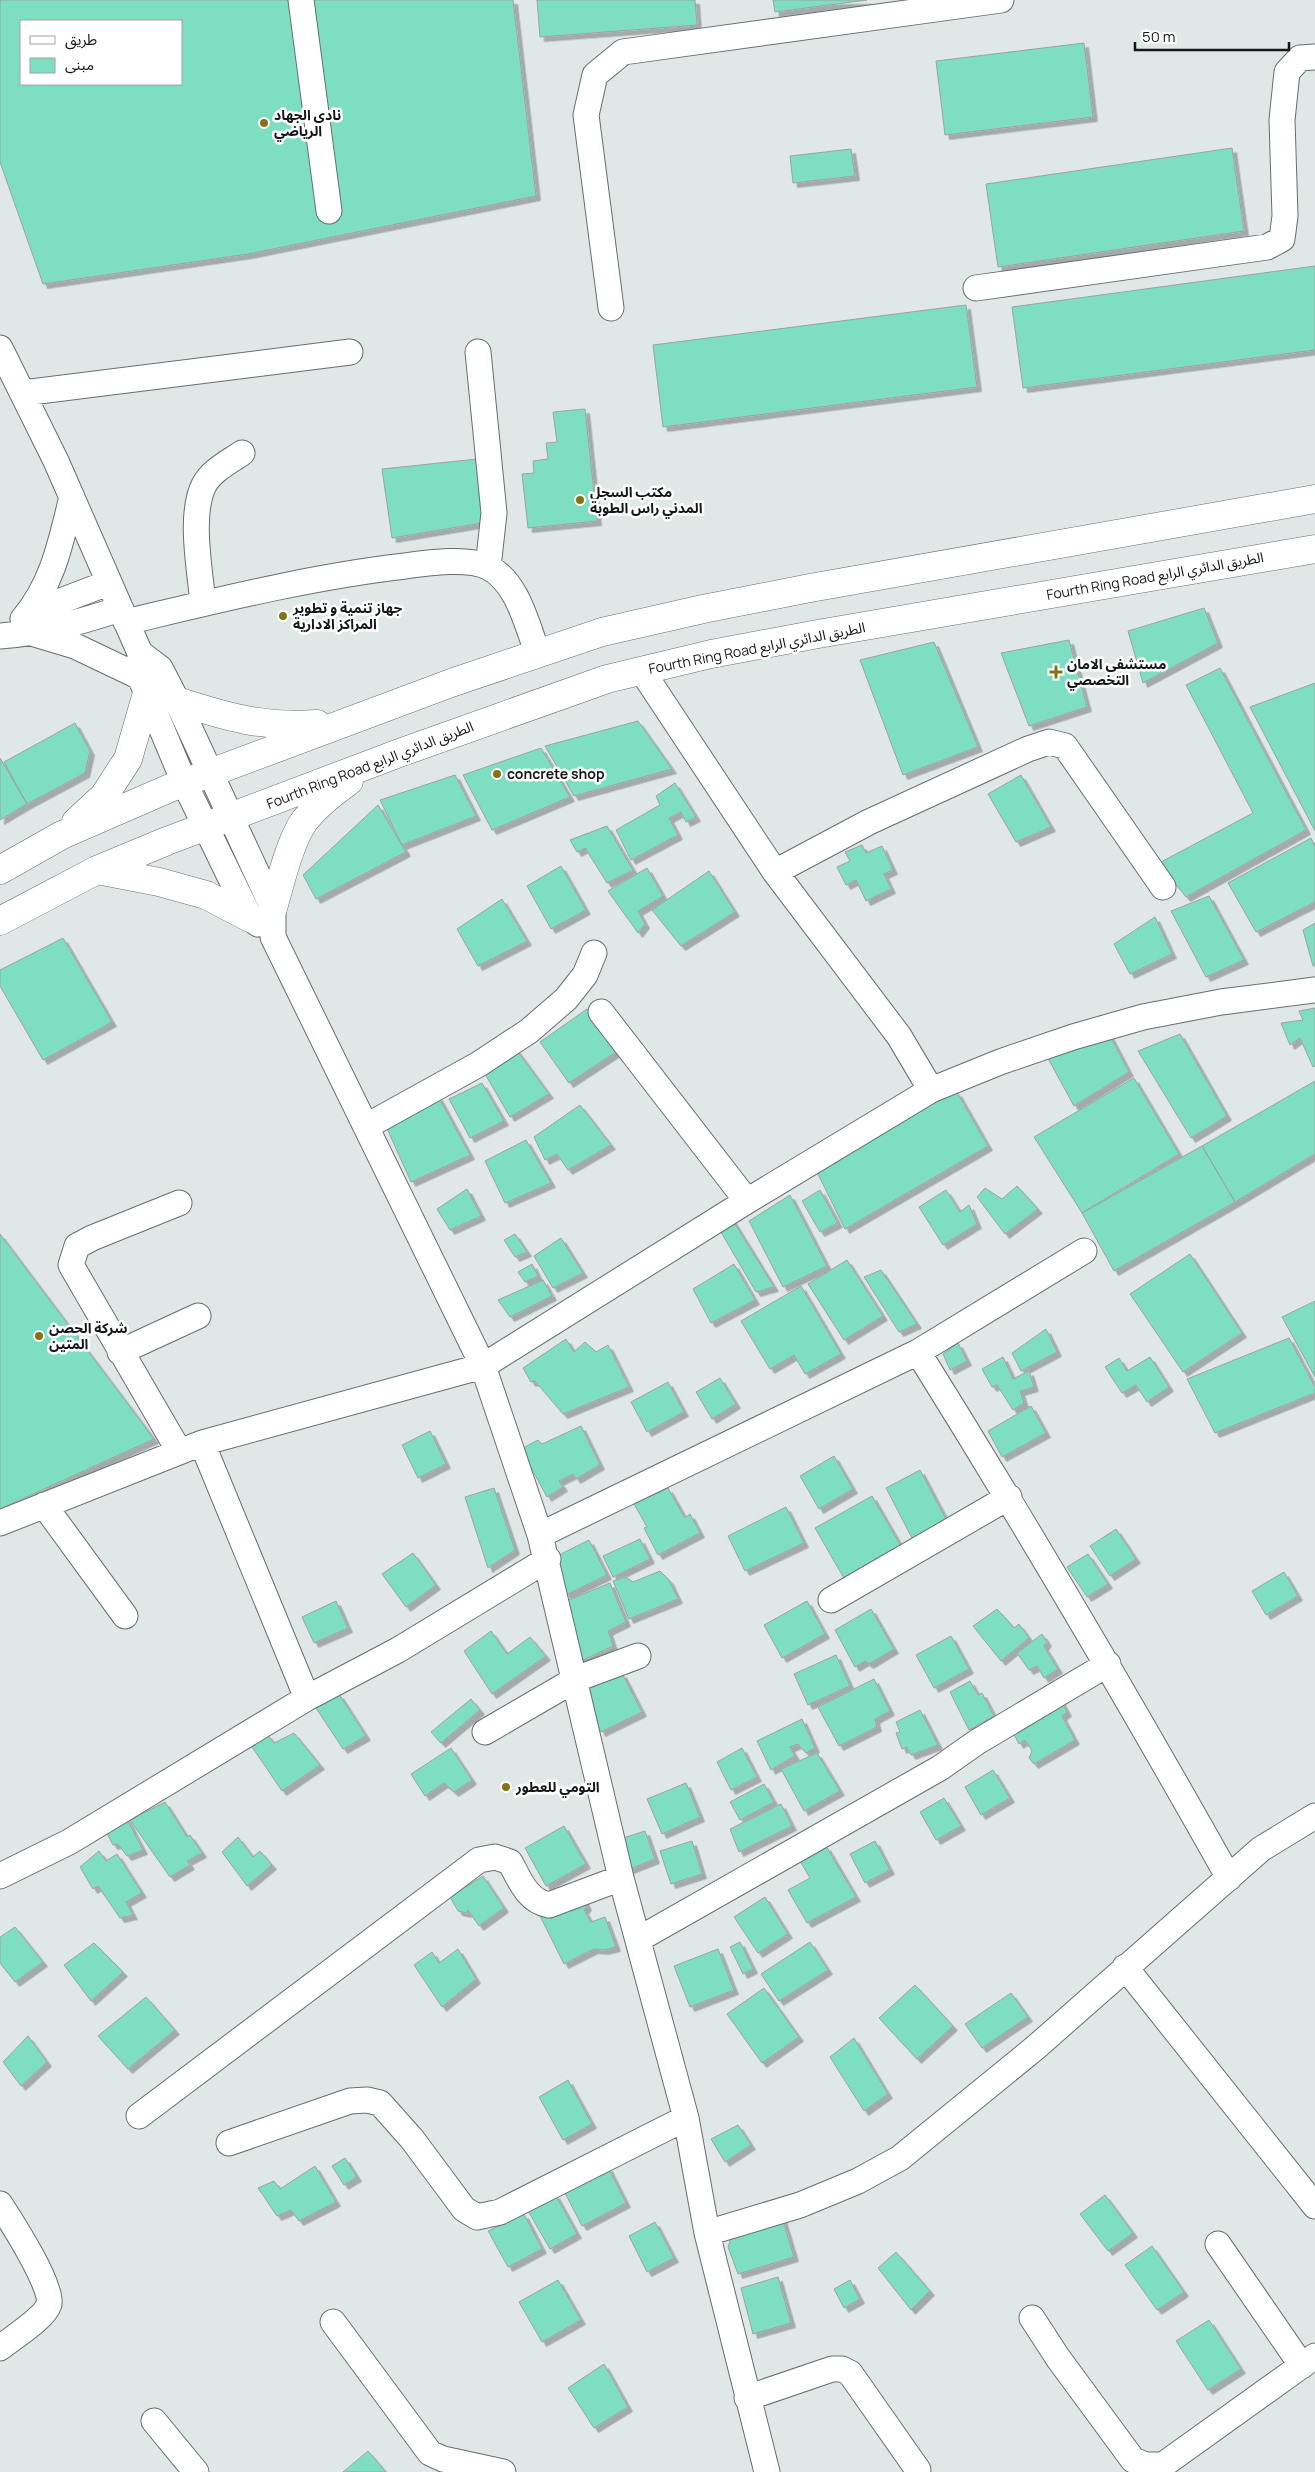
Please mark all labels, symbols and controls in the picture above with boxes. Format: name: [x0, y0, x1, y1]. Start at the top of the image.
legend: [20, 20, 182, 85]
scale bar: [1135, 20, 1289, 52]
text: 50 m: [1142, 26, 1176, 47]
text: طريق: [65, 29, 97, 50]
text: مبنى: [65, 54, 94, 75]
place label: نادي الجهاد الرياضي: [274, 105, 341, 142]
marker: نادي الجهاد الرياضي: [258, 117, 270, 129]
place label: مكتب السجل المدني راس الطوبة: [590, 482, 703, 519]
marker: مكتب السجل المدني راس الطوبة: [574, 494, 586, 506]
street label: Fourth Ring Road الطريق الدائري الرابع: [1045, 547, 1265, 606]
place label: جهاز تنمية و تطوير المراكز الادارية: [292, 598, 403, 633]
marker: جهاز تنمية و تطوير المراكز الادارية: [277, 610, 289, 622]
street label: Fourth Ring Road الطريق الدائري الرابع: [647, 617, 867, 680]
place label: مستشفى الامان التخصصي: [1067, 654, 1166, 691]
marker: مستشفى الامان التخصصي: [1049, 665, 1063, 679]
street label: Fourth Ring Road الطريق الدائري الرابع: [264, 716, 477, 815]
place label: concrete shop: [507, 764, 605, 783]
marker: concrete shop: [491, 768, 503, 780]
place label: شركة الحصن المتين: [49, 1318, 127, 1353]
marker: شركة الحصن المتين: [33, 1330, 45, 1342]
place label: التومي للعطور: [515, 1777, 600, 1798]
marker: التومي للعطور: [500, 1781, 512, 1793]

